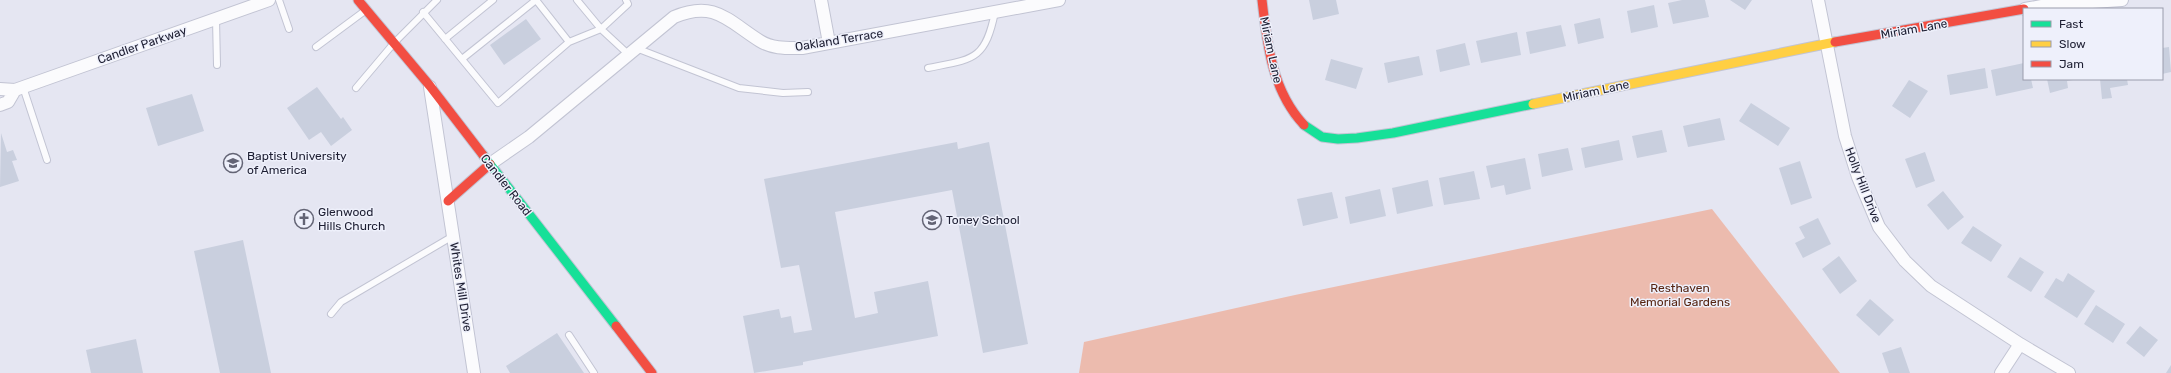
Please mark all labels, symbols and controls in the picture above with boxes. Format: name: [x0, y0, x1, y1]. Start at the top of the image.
legend: [2023, 8, 2163, 80]
street label: Miriam Lane: [1257, 16, 1285, 85]
street label: Miriam Lane: [1880, 16, 1949, 42]
text: Fast: [2059, 17, 2083, 31]
street label: Candler Parkway: [96, 23, 189, 67]
street label: Oakland Terrace: [794, 26, 884, 54]
text: Slow: [2059, 37, 2086, 51]
text: Jam: [2059, 57, 2084, 71]
street label: Miriam Lane: [1562, 77, 1631, 105]
street label: Holly Hill Drive: [1842, 145, 1884, 225]
place label: Baptist University of America: [247, 149, 347, 177]
street label: Candler Road: [478, 151, 534, 219]
school or university icon: Baptist University of America: [222, 152, 244, 174]
place label: Glenwood Hills Church: [318, 205, 385, 233]
church icon: Glenwood Hills Church: [293, 208, 315, 230]
school or university icon: Toney School: [921, 209, 943, 231]
place label: Toney School: [946, 213, 1020, 227]
street label: Whites Mill Drive: [447, 241, 475, 333]
park label: Resthaven Memorial Gardens: [1630, 281, 1730, 309]

